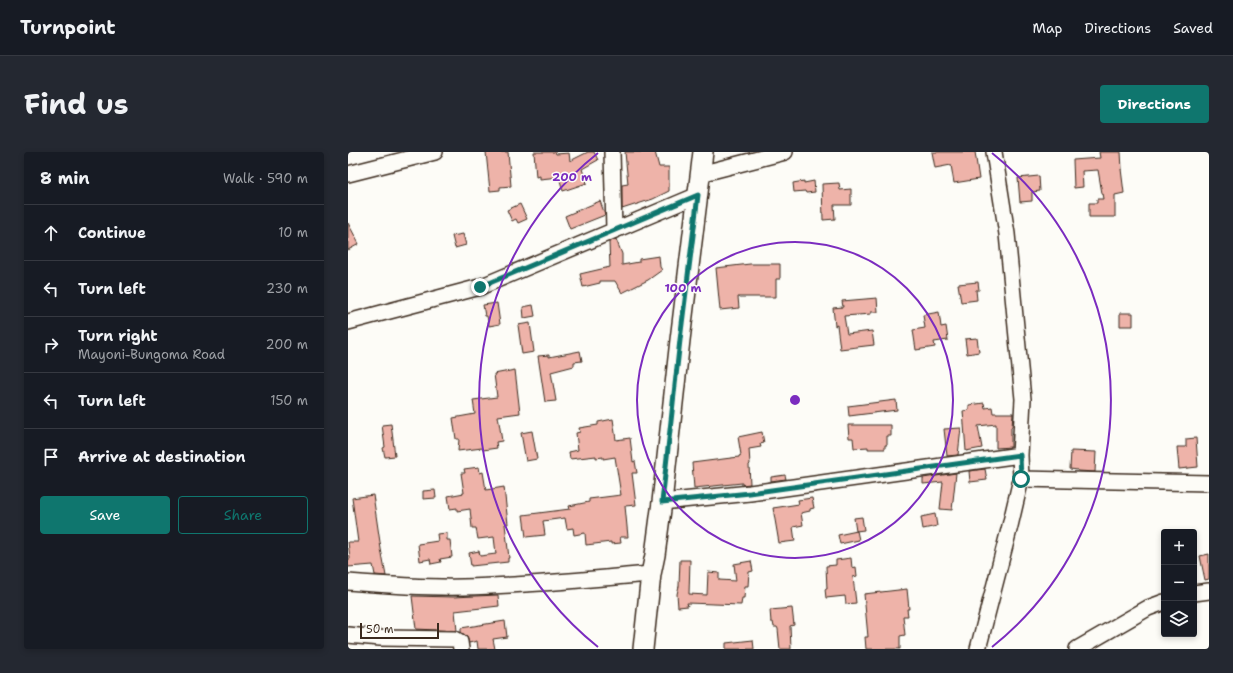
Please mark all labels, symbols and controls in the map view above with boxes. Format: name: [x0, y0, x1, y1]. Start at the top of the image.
text: Turnpoint: [20, 15, 116, 40]
text: Map: [1033, 19, 1063, 37]
text: Directions: [1085, 19, 1151, 37]
text: Saved: [1173, 19, 1213, 37]
text: Find us: [24, 85, 129, 123]
button: Directions: [1100, 85, 1209, 123]
text: 8 min: [40, 167, 90, 189]
text: 200 m: [552, 169, 592, 185]
text: Walk · 590 m: [223, 170, 308, 187]
icon: ahead: [40, 222, 62, 244]
text: Continue: [78, 223, 146, 243]
text: 10 m: [278, 224, 308, 241]
icon: left: [40, 278, 62, 300]
route end: [471, 278, 489, 296]
text: Turn left: [78, 279, 146, 299]
text: 230 m: [266, 280, 308, 297]
text: 100 m: [665, 280, 702, 296]
text: Turn right: [78, 326, 158, 346]
icon: right: [40, 334, 62, 356]
text: 200 m: [266, 336, 308, 353]
text: Mayoni-Bungoma Road: [78, 346, 225, 363]
icon: left: [40, 390, 62, 412]
text: Turn left: [78, 391, 146, 411]
text: 150 m: [270, 392, 308, 409]
centre of rings: [788, 393, 802, 407]
icon: arrive: [40, 446, 62, 468]
text: Arrive at destination: [78, 447, 246, 467]
route start: [1012, 470, 1030, 488]
button: Save: [40, 496, 170, 534]
button: Share: [178, 496, 308, 534]
map controls: [1161, 529, 1197, 637]
button: +: [1161, 529, 1197, 565]
button: −: [1161, 565, 1197, 601]
button: layers: [1161, 601, 1197, 637]
scale bar: [360, 621, 439, 640]
text: 50 m: [366, 622, 394, 637]

